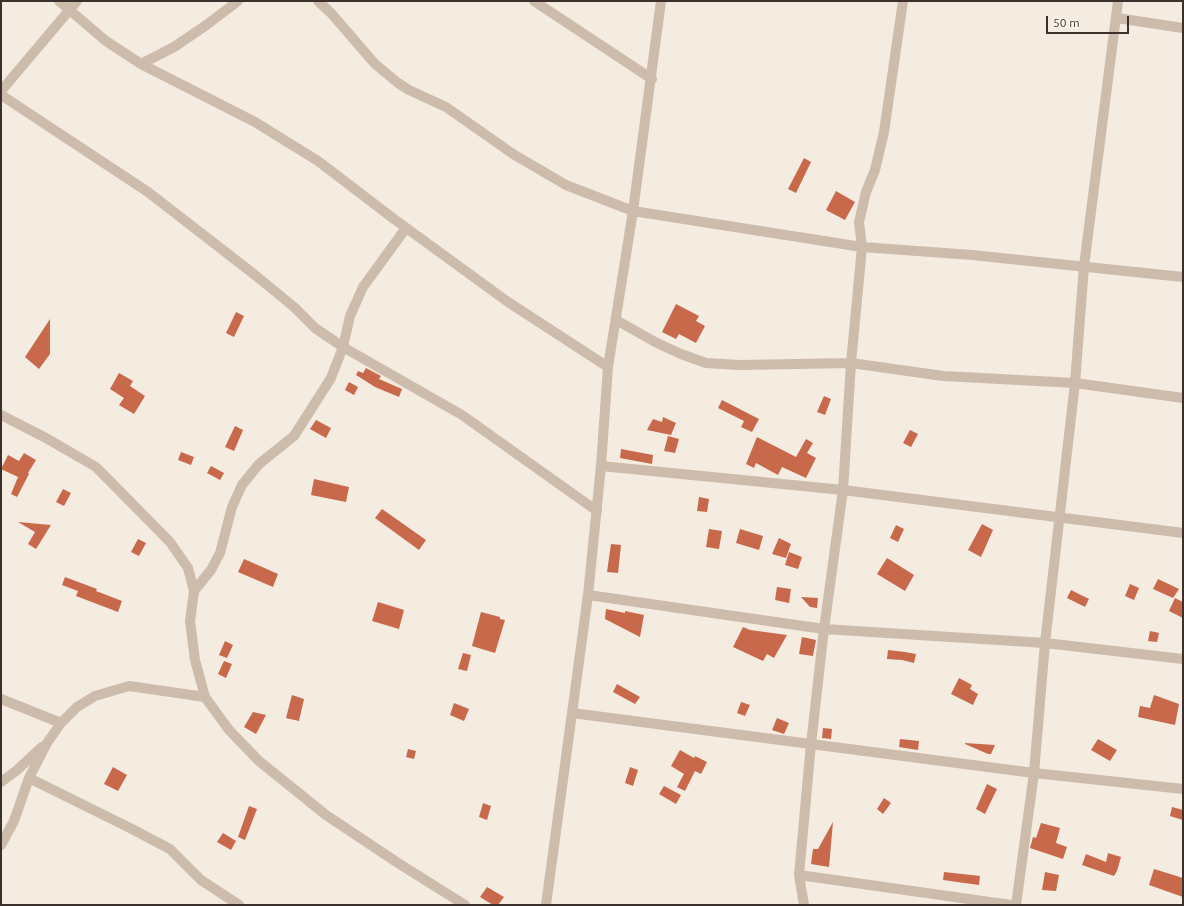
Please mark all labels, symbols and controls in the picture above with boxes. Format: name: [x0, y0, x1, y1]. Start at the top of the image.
scale bar: [1048, 8, 1131, 34]
text: 50 m: [1053, 16, 1080, 29]

